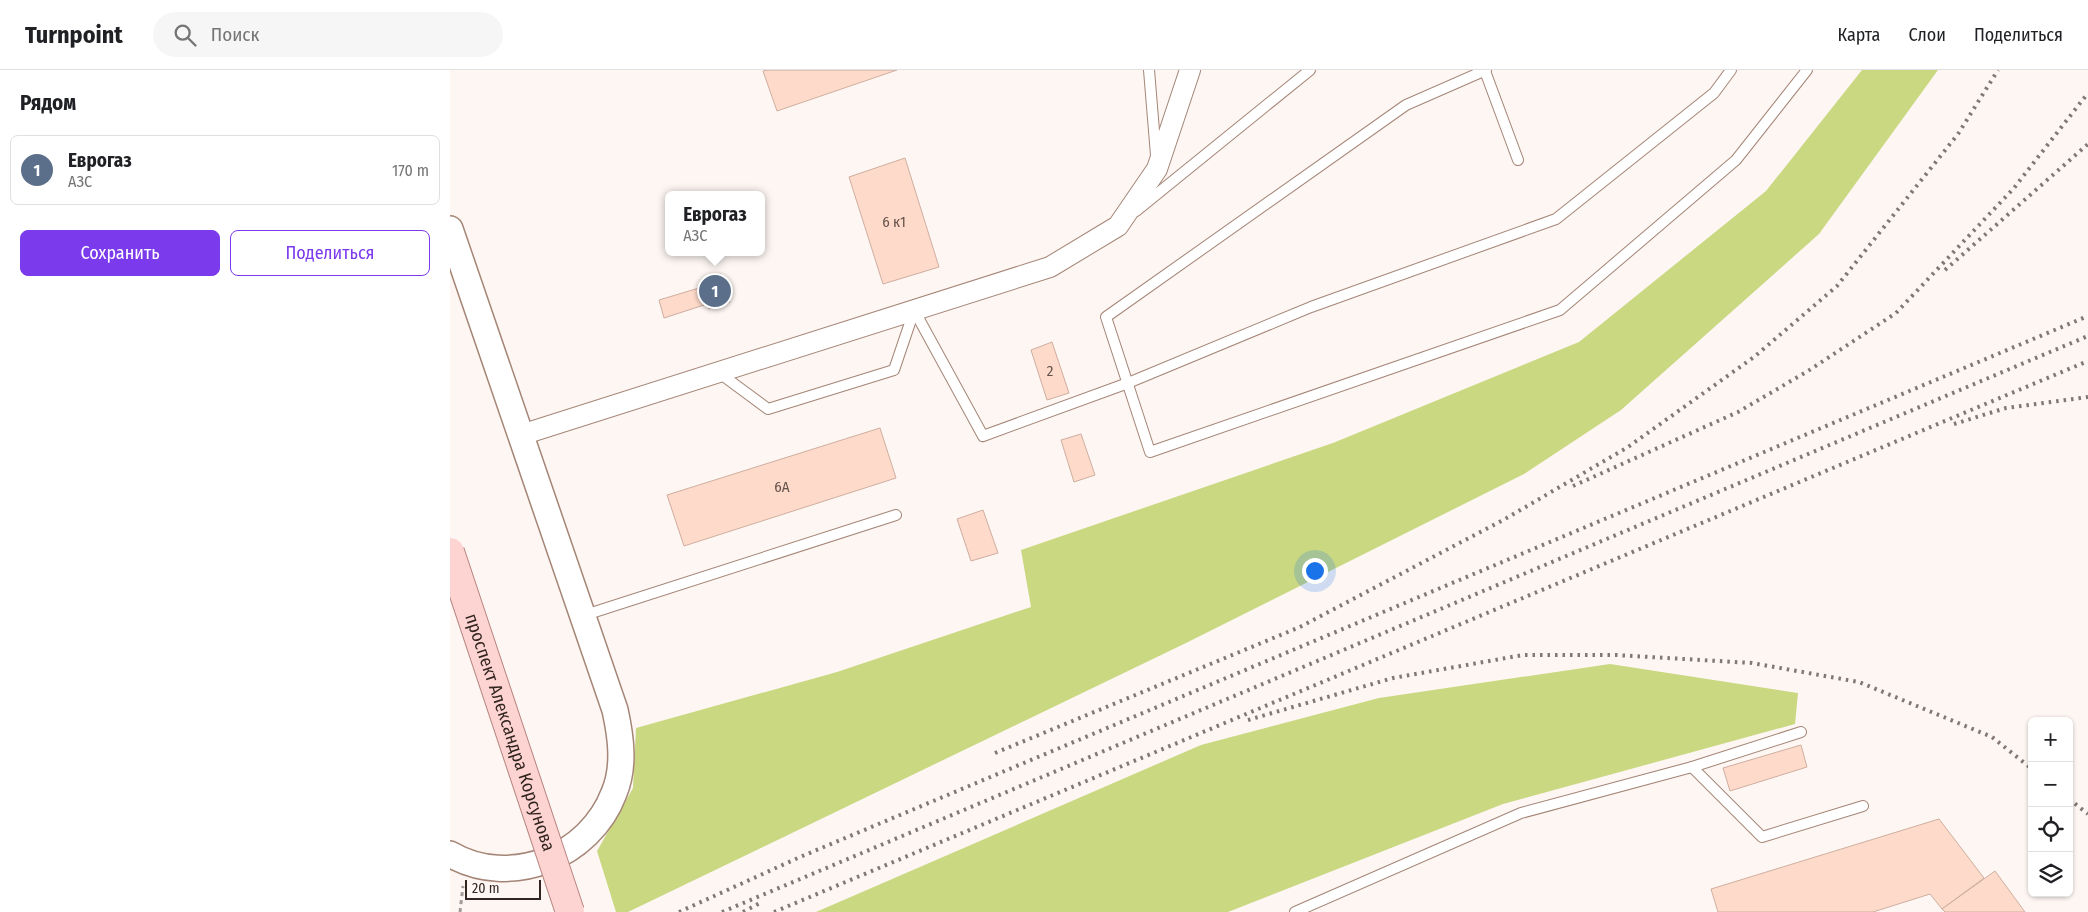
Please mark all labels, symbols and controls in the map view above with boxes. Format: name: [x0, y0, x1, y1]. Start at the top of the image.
search box: [153, 12, 503, 57]
text: Turnpoint: [25, 21, 123, 49]
icon: search: [171, 21, 199, 49]
text: Поиск: [211, 23, 259, 46]
text: Карта: [1837, 24, 1880, 46]
text: Слои: [1908, 24, 1946, 46]
text: Поделиться: [1974, 24, 2063, 46]
text: Рядом: [20, 90, 76, 116]
text: Еврогаз: [68, 149, 132, 172]
text: 1: [34, 161, 40, 180]
text: 170 m: [392, 161, 429, 180]
text: АЗС: [68, 172, 92, 191]
popup: [665, 191, 765, 256]
text: Еврогаз: [683, 203, 747, 226]
house number: 6 к1: [882, 213, 906, 231]
text: АЗС: [683, 226, 707, 245]
button: Сохранить: [20, 230, 220, 276]
button: Поделиться: [230, 230, 430, 276]
pin: 1: [699, 272, 731, 310]
house number: 2: [1047, 362, 1054, 380]
house number: 6А: [774, 478, 790, 496]
your location: [1302, 558, 1328, 584]
street label: проспект Александра Корсунова: [460, 611, 560, 854]
map controls: [2028, 717, 2073, 897]
button: +: [2028, 717, 2073, 762]
button: −: [2028, 762, 2073, 807]
button: locate: [2028, 807, 2073, 852]
button: layers: [2028, 852, 2073, 897]
scale bar: [465, 877, 541, 900]
text: 20 m: [472, 880, 500, 897]

